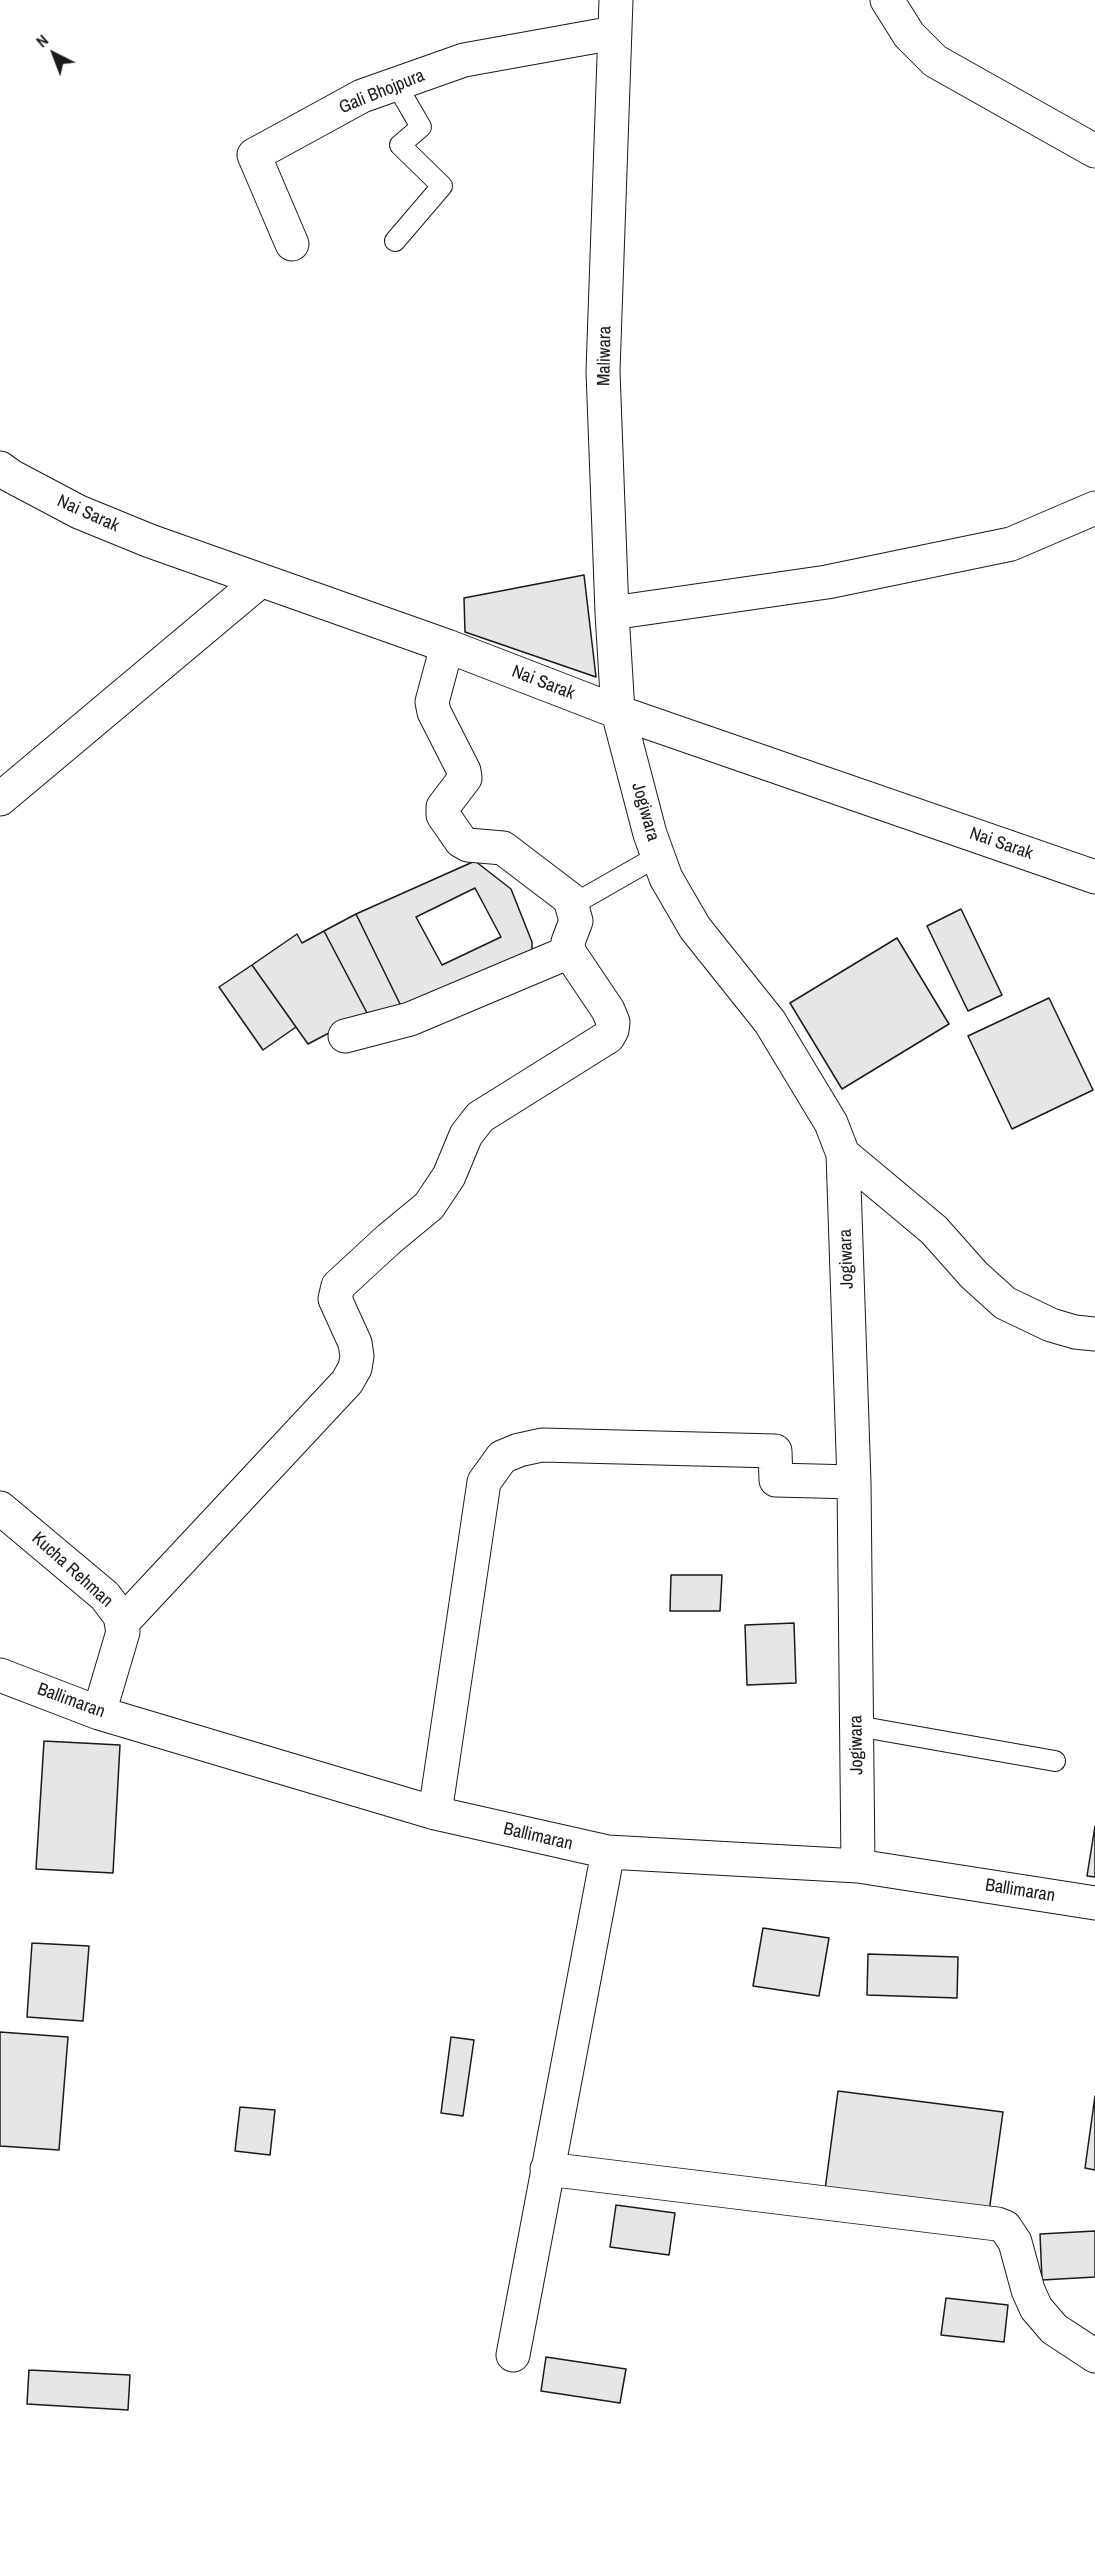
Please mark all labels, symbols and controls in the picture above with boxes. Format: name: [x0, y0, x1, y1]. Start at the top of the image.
north arrow: [24, 24, 84, 84]
text: N: [31, 29, 53, 52]
street label: Gali Bhojpura: [336, 65, 428, 119]
street label: Maliwara: [594, 326, 616, 386]
street label: Nai Sarak: [54, 491, 122, 537]
street label: Nai Sarak: [508, 661, 578, 705]
street label: Jogiwara: [626, 780, 664, 844]
street label: Nai Sarak: [966, 823, 1036, 865]
street label: Jogiwara: [835, 1229, 859, 1289]
street label: Kucha Rehman: [27, 1528, 117, 1612]
street label: Ballimaran: [34, 1679, 108, 1723]
street label: Jogiwara: [846, 1715, 868, 1775]
street label: Ballimaran: [501, 1819, 575, 1855]
street label: Ballimaran: [983, 1875, 1057, 1907]

